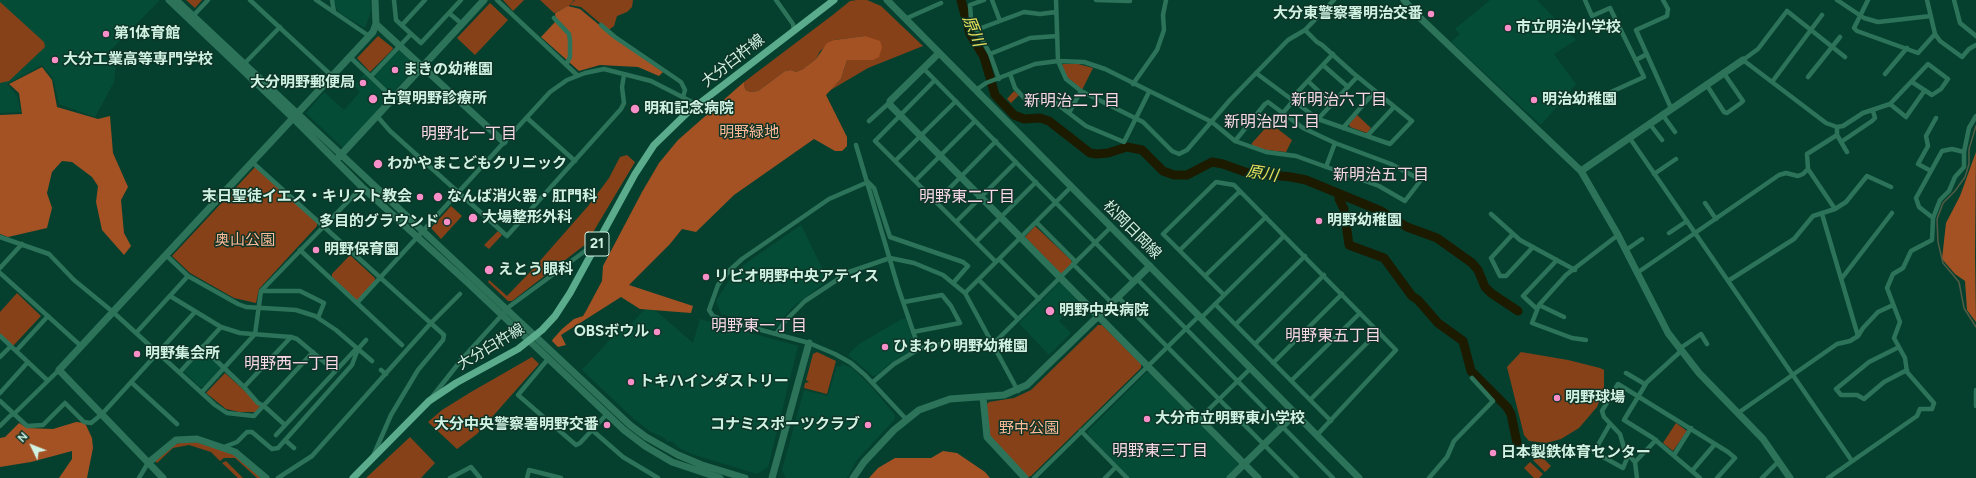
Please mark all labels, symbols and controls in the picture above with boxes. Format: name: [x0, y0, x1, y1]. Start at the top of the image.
place label: 大分東警察署明治交番: [1273, 5, 1423, 23]
marker: 大分東警察署明治交番: [1426, 9, 1436, 19]
water label: 原川: [958, 13, 988, 49]
place label: 市立明治小学校: [1516, 19, 1621, 37]
marker: 市立明治小学校: [1503, 23, 1513, 33]
place label: 第1体育館: [114, 25, 180, 43]
marker: 第1体育館: [101, 29, 111, 39]
street label: 大分臼杵線: [698, 31, 768, 91]
place label: 大分工業高等専門学校: [63, 51, 213, 69]
marker: 大分工業高等専門学校: [50, 55, 60, 65]
place label: まきの幼稚園: [403, 61, 493, 79]
marker: まきの幼稚園: [390, 65, 400, 75]
place label: 大分明野郵便局: [250, 74, 355, 92]
marker: 大分明野郵便局: [358, 78, 368, 88]
place label: 古賀明野診療所: [382, 90, 487, 108]
district label: 新明治六丁目: [1291, 90, 1387, 110]
district label: 新明治二丁目: [1024, 91, 1120, 111]
place label: 明治幼稚園: [1542, 91, 1617, 109]
marker: 古賀明野診療所: [367, 93, 379, 105]
marker: 明治幼稚園: [1529, 95, 1539, 105]
place label: 明和記念病院: [644, 100, 734, 118]
marker: 明和記念病院: [629, 103, 641, 115]
district label: 新明治四丁目: [1224, 112, 1320, 132]
district label: 明野北一丁目: [421, 124, 517, 144]
park label: 明野緑地: [719, 124, 779, 142]
place label: わかやまこどもクリニック: [387, 155, 567, 173]
marker: わかやまこどもクリニック: [372, 158, 384, 170]
water label: 原川: [1245, 162, 1279, 186]
district label: 新明治五丁目: [1333, 165, 1429, 185]
district label: 明野東二丁目: [919, 187, 1015, 207]
place label: 末日聖徒イエス・キリスト教会: [202, 188, 412, 206]
place label: なんば消火器・肛門科: [447, 188, 597, 206]
marker: なんば消火器・肛門科: [432, 191, 444, 203]
marker: 末日聖徒イエス・キリスト教会: [415, 192, 425, 202]
street label: 松岡日岡線: [1099, 197, 1165, 263]
place label: 大場整形外科: [482, 209, 572, 227]
marker: 大場整形外科: [467, 212, 479, 224]
place label: 明野幼稚園: [1327, 212, 1402, 230]
place label: 多目的グラウンド: [319, 213, 439, 231]
marker: 明野幼稚園: [1314, 216, 1324, 226]
marker: 多目的グラウンド: [442, 217, 452, 227]
park label: 奥山公園: [215, 232, 275, 250]
road number: 21: [585, 232, 609, 256]
place label: 明野保育園: [324, 241, 399, 259]
marker: 明野保育園: [311, 245, 321, 255]
place label: えとう眼科: [498, 261, 573, 279]
marker: えとう眼科: [483, 264, 495, 276]
place label: リビオ明野中央アティス: [714, 268, 879, 286]
marker: リビオ明野中央アティス: [701, 272, 711, 282]
place label: 明野中央病院: [1059, 302, 1149, 320]
marker: 明野中央病院: [1044, 305, 1056, 317]
district label: 明野東一丁目: [711, 316, 807, 336]
street label: 大分臼杵線: [454, 320, 528, 374]
place label: OBSボウル: [574, 323, 649, 341]
district label: 明野東五丁目: [1285, 326, 1381, 346]
marker: OBSボウル: [652, 327, 662, 337]
place label: ひまわり明野幼稚園: [893, 338, 1028, 356]
marker: ひまわり明野幼稚園: [880, 342, 890, 352]
place label: 明野集会所: [145, 345, 220, 363]
marker: 明野集会所: [132, 349, 142, 359]
district label: 明野西一丁目: [244, 354, 340, 374]
place label: トキハインダストリー: [639, 373, 789, 391]
marker: トキハインダストリー: [626, 377, 636, 387]
place label: 明野球場: [1565, 389, 1625, 407]
marker: 明野球場: [1552, 393, 1562, 403]
place label: 大分市立明野東小学校: [1155, 410, 1305, 428]
marker: 大分市立明野東小学校: [1142, 414, 1152, 424]
place label: 大分中央警察署明野交番: [434, 416, 599, 434]
place label: コナミスポーツクラブ: [710, 416, 860, 434]
marker: 大分中央警察署明野交番: [602, 420, 612, 430]
marker: コナミスポーツクラブ: [863, 420, 873, 430]
park label: 野中公園: [999, 420, 1059, 438]
north arrow: [12, 426, 52, 466]
text: N: [15, 430, 31, 445]
district label: 明野東三丁目: [1112, 441, 1208, 461]
place label: 日本製鉄体育センター: [1501, 444, 1651, 462]
marker: 日本製鉄体育センター: [1488, 448, 1498, 458]

